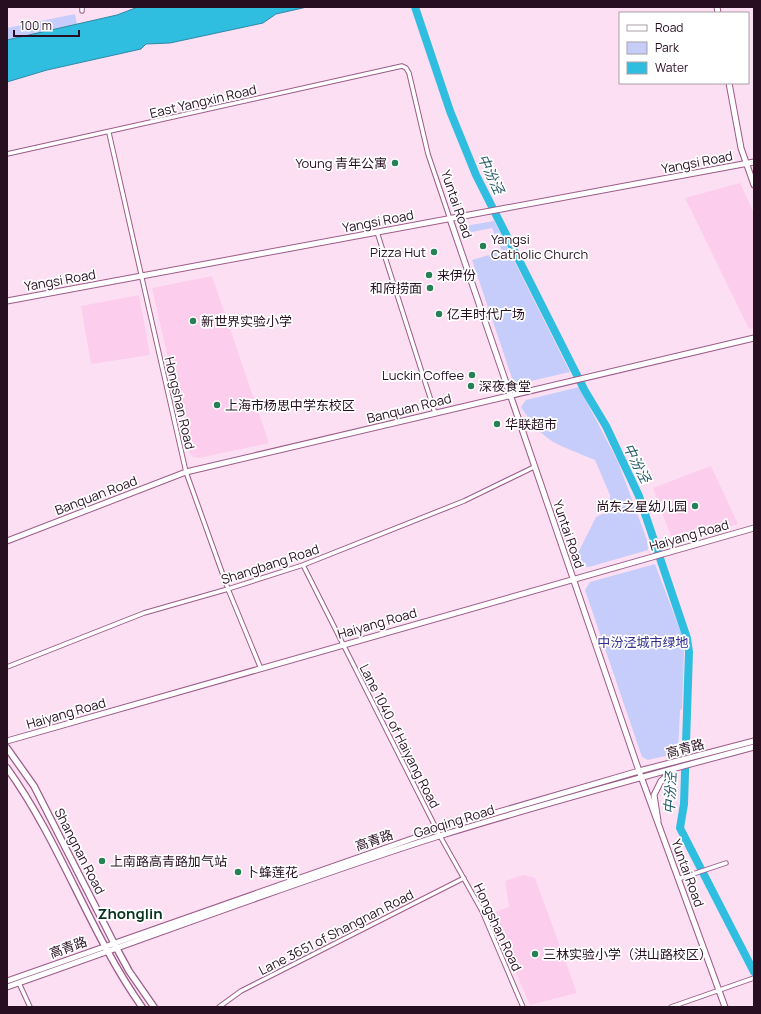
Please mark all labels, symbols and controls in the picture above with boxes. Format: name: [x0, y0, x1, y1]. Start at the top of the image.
scale bar: [14, 12, 79, 38]
legend: [619, 12, 749, 84]
text: 100 m: [20, 17, 52, 34]
text: Road: [655, 19, 683, 36]
text: Park: [655, 39, 680, 56]
text: Water: [655, 59, 689, 76]
street label: East Yangxin Road: [148, 80, 258, 122]
street label: Yangsi Road: [660, 146, 734, 178]
water label: 中汾泾: [474, 151, 510, 199]
place label: Young 青年公寓: [295, 154, 387, 172]
marker: Young 青年公寓: [390, 158, 400, 168]
street label: Yuntai Road: [437, 167, 477, 241]
street label: Yangsi Road: [341, 205, 415, 237]
place label: Yangsi Catholic Church: [491, 230, 588, 263]
marker: Yangsi Catholic Church: [478, 241, 488, 251]
place label: Pizza Hut: [370, 243, 426, 261]
marker: Pizza Hut: [429, 247, 439, 257]
street label: Yangsi Road: [23, 265, 97, 295]
place label: 来伊份: [437, 266, 476, 284]
marker: 来伊份: [424, 270, 434, 280]
place label: 和府捞面: [370, 279, 422, 297]
marker: 和府捞面: [425, 283, 435, 293]
place label: 亿丰时代广场: [447, 305, 525, 323]
marker: 亿丰时代广场: [434, 309, 444, 319]
place label: 新世界实验小学: [201, 312, 292, 330]
marker: 新世界实验小学: [188, 316, 198, 326]
street label: Hongshan Road: [161, 355, 199, 451]
place label: Luckin Coffee: [382, 366, 464, 384]
marker: Luckin Coffee: [467, 370, 477, 380]
place label: 深夜食堂: [479, 377, 531, 395]
marker: 深夜食堂: [466, 381, 476, 391]
street label: Banquan Road: [365, 389, 453, 427]
place label: 上海市杨思中学东校区: [225, 396, 355, 414]
marker: 上海市杨思中学东校区: [212, 400, 222, 410]
place label: 华联超市: [505, 415, 557, 433]
marker: 华联超市: [492, 419, 502, 429]
water label: 中汾泾: [619, 440, 656, 488]
street label: Banquan Road: [52, 471, 140, 519]
street label: Yuntai Road: [549, 497, 589, 571]
place label: 尚东之星幼儿园: [596, 497, 687, 515]
marker: 尚东之星幼儿园: [690, 501, 700, 511]
street label: Haiyang Road: [647, 515, 731, 555]
street label: Shangbang Road: [219, 540, 321, 588]
street label: Haiyang Road: [335, 603, 419, 643]
park label: 中汾泾城市绿地: [597, 633, 689, 651]
street label: Lane 1040 of Haiyang Road: [356, 661, 444, 811]
street label: Haiyang Road: [24, 693, 108, 733]
street label: 高青路: [664, 734, 706, 762]
water label: 中汾泾: [659, 770, 680, 814]
street label: Gaoqing Road: [411, 800, 497, 842]
street label: Shangnan Road: [51, 805, 109, 897]
street label: 高青路: [353, 825, 395, 855]
street label: Yuntai Road: [667, 837, 709, 909]
place label: 上南路高青路加气站: [110, 852, 227, 870]
marker: 上南路高青路加气站: [97, 856, 107, 866]
place label: 卜蜂莲花: [246, 863, 298, 881]
marker: 卜蜂莲花: [233, 867, 243, 877]
street label: Hongshan Road: [470, 880, 526, 974]
street label: Lane 3651 of Shangnan Road: [255, 885, 417, 979]
district label: Zhonglin: [97, 903, 163, 924]
street label: 高青路: [47, 932, 89, 962]
place label: 三林实验小学（洪山路校区）: [543, 945, 712, 963]
marker: 三林实验小学（洪山路校区）: [530, 949, 540, 959]

